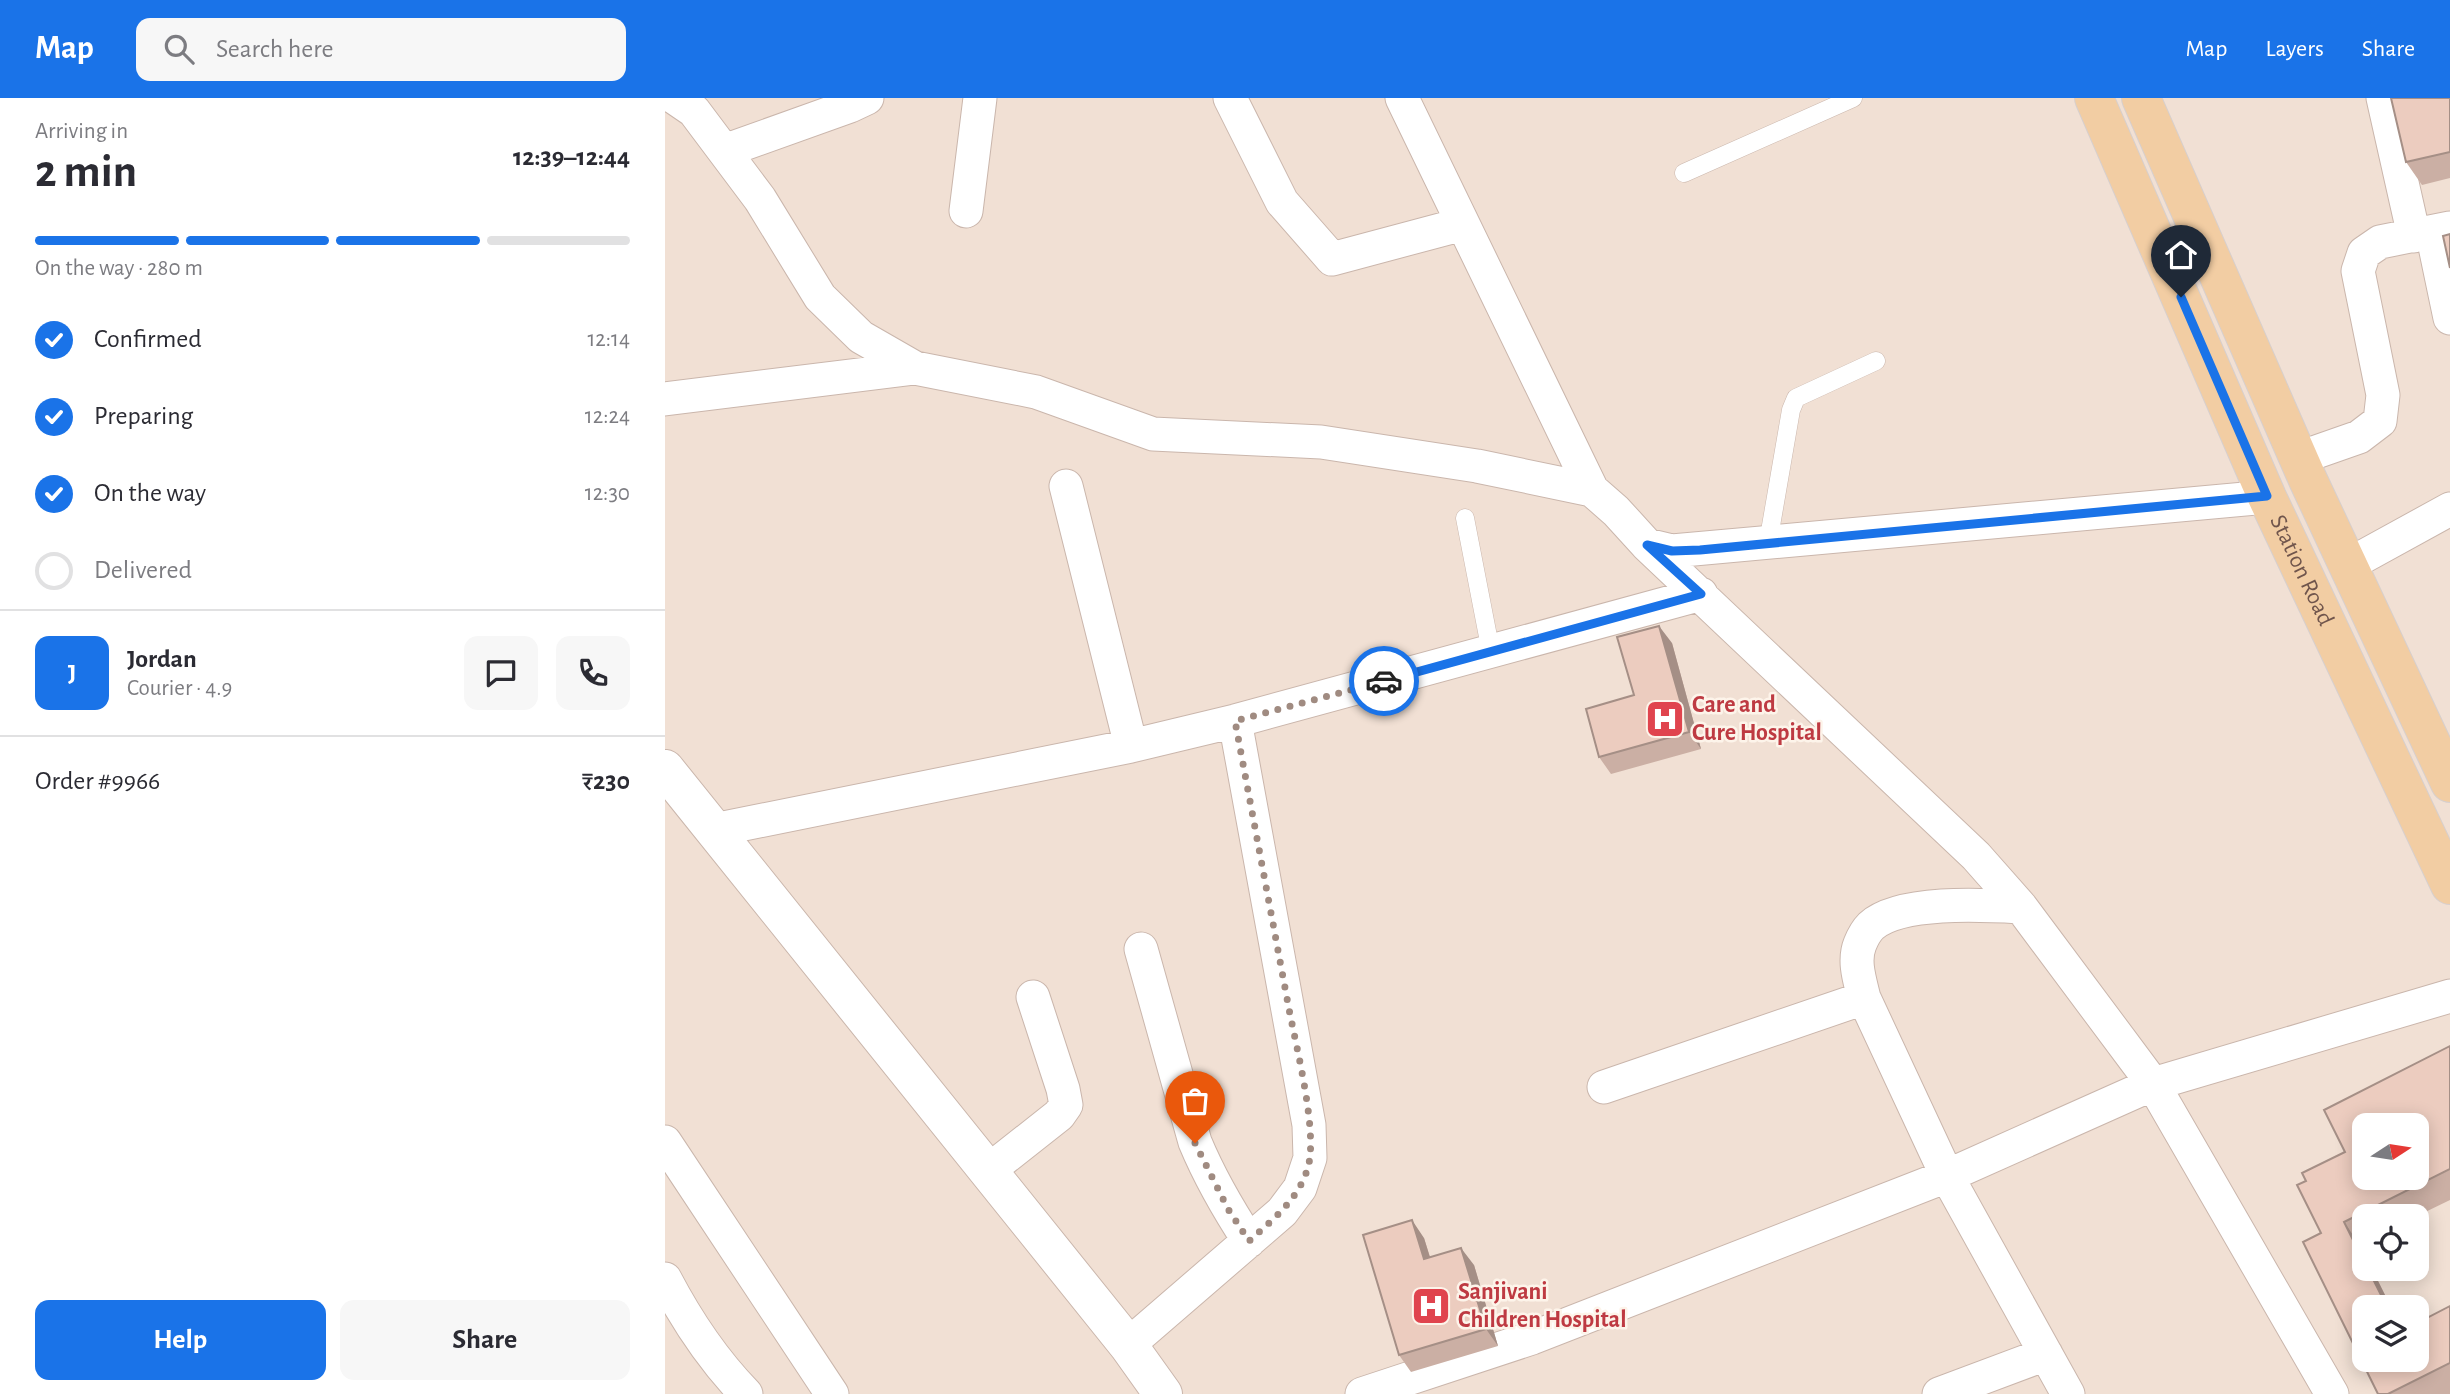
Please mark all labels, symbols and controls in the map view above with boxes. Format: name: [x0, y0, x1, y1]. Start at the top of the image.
search box: [136, 18, 626, 81]
icon: search: [160, 30, 198, 68]
text: Map: [35, 32, 94, 65]
text: Search here: [216, 36, 334, 62]
text: Map: [2185, 37, 2227, 61]
text: Layers: [2265, 37, 2324, 61]
text: Share: [2362, 37, 2415, 61]
text: Arriving in: [35, 120, 128, 143]
text: 12:39–12:44: [513, 144, 630, 170]
text: 2 min: [35, 149, 137, 195]
pin: [2151, 225, 2211, 297]
icon: home: [2162, 236, 2200, 274]
text: On the way · 280 m: [35, 257, 203, 280]
icon: check: [35, 321, 73, 359]
text: Confirmed: [94, 326, 202, 352]
text: 12:14: [587, 328, 630, 351]
icon: check: [35, 398, 73, 436]
text: Preparing: [94, 403, 193, 429]
text: 12:24: [585, 405, 630, 428]
icon: check: [35, 475, 73, 513]
text: On the way: [94, 480, 206, 506]
text: 12:30: [585, 482, 630, 505]
street label: Station Road: [2265, 511, 2338, 629]
text: Delivered: [94, 557, 192, 583]
button: chat: [464, 636, 538, 710]
button: phone: [556, 636, 630, 710]
text: Jordan: [127, 646, 197, 672]
courier: [1349, 646, 1419, 716]
text: J: [68, 660, 76, 686]
icon: car: [1365, 662, 1403, 700]
text: Courier · 4.9: [127, 677, 232, 700]
place label: Care and Cure Hospital: [1692, 693, 1822, 745]
hospital icon: Care and Cure Hospital: [1644, 698, 1686, 740]
text: Order #9966: [35, 768, 160, 794]
text: ₹230: [582, 768, 630, 794]
pin: [1165, 1071, 1225, 1143]
icon: bag: [1176, 1082, 1214, 1120]
north arrow: [2352, 1113, 2429, 1190]
map controls: [2352, 1113, 2429, 1372]
button: locate: [2352, 1204, 2429, 1281]
place label: Sanjivani Children Hospital: [1458, 1280, 1626, 1332]
hospital icon: Sanjivani Children Hospital: [1410, 1285, 1452, 1327]
button: layers: [2352, 1295, 2429, 1372]
button: Help: [35, 1300, 326, 1380]
button: Share: [340, 1300, 630, 1380]

